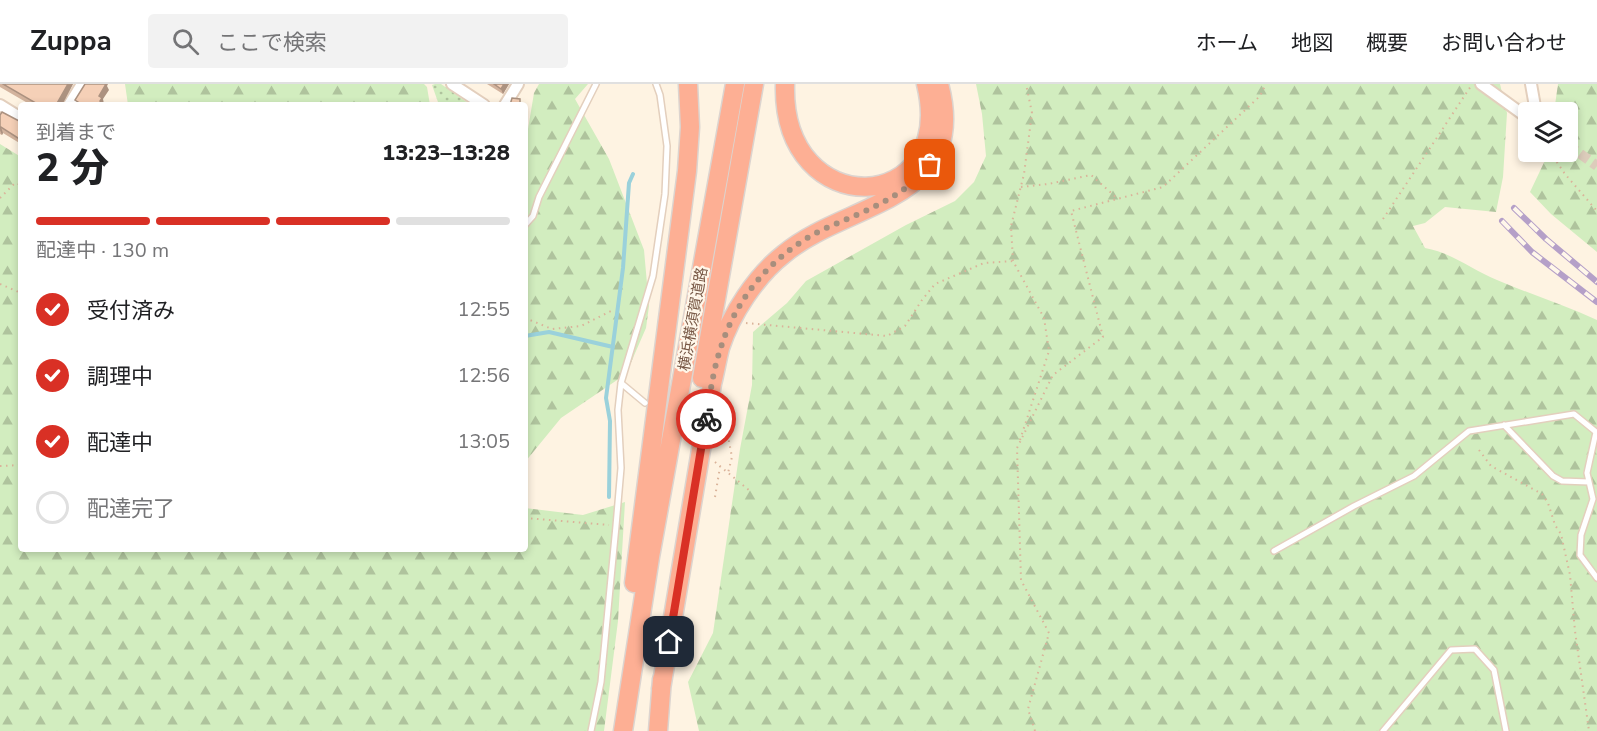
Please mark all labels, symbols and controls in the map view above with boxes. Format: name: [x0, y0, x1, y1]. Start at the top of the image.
search box: [148, 14, 568, 68]
text: Zuppa: [30, 22, 112, 60]
icon: search: [169, 25, 202, 58]
text: ここで検索: [217, 28, 327, 58]
text: ホーム: [1196, 29, 1258, 57]
text: 地図: [1291, 29, 1333, 57]
text: 概要: [1366, 29, 1408, 57]
text: お問い合わせ: [1441, 29, 1567, 57]
map controls: [1518, 102, 1578, 162]
button: layers: [1518, 102, 1578, 162]
text: 到着まで: [36, 119, 116, 146]
text: 13:23–13:28: [382, 138, 510, 168]
pin: [904, 139, 955, 190]
text: 2 分: [36, 142, 109, 195]
icon: bag: [913, 148, 946, 181]
text: 配達中 · 130 m: [36, 237, 169, 264]
street label: 横浜横須賀道路: [674, 266, 712, 372]
icon: check: [36, 293, 69, 326]
text: 受付済み: [87, 296, 175, 326]
text: 12:55: [457, 296, 510, 323]
icon: check: [36, 359, 69, 392]
text: 調理中: [87, 362, 153, 392]
text: 12:56: [457, 362, 510, 389]
courier: [676, 389, 736, 449]
icon: bike: [690, 403, 723, 436]
icon: check: [36, 425, 69, 458]
text: 配達中: [87, 428, 153, 458]
text: 13:05: [457, 428, 510, 455]
text: 配達完了: [87, 494, 175, 524]
pin: [643, 616, 694, 667]
icon: home: [652, 625, 685, 658]

